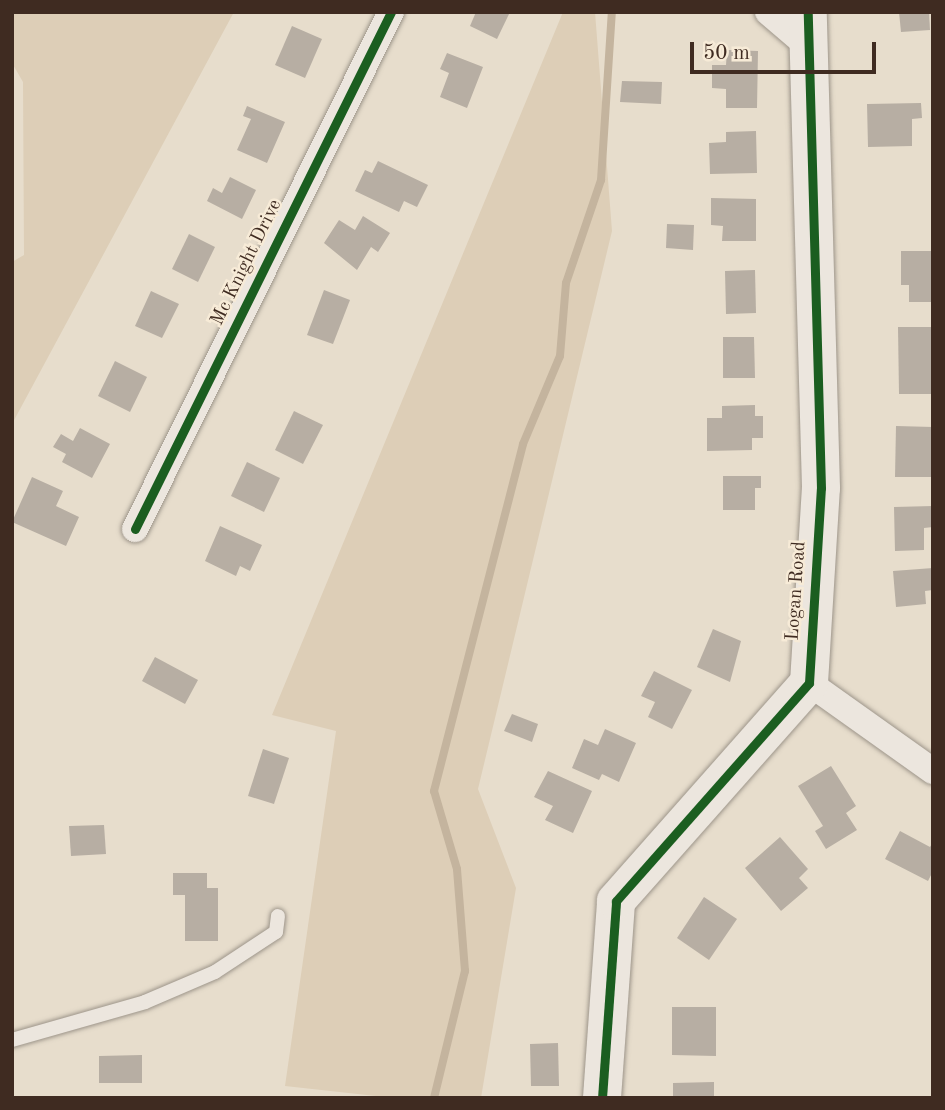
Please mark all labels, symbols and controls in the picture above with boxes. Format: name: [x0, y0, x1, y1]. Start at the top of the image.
scale bar: [693, 28, 878, 72]
text: 50 m: [703, 43, 750, 64]
street label: Mc Knight Drive: [207, 196, 287, 330]
street label: Logan Road: [782, 540, 812, 642]

